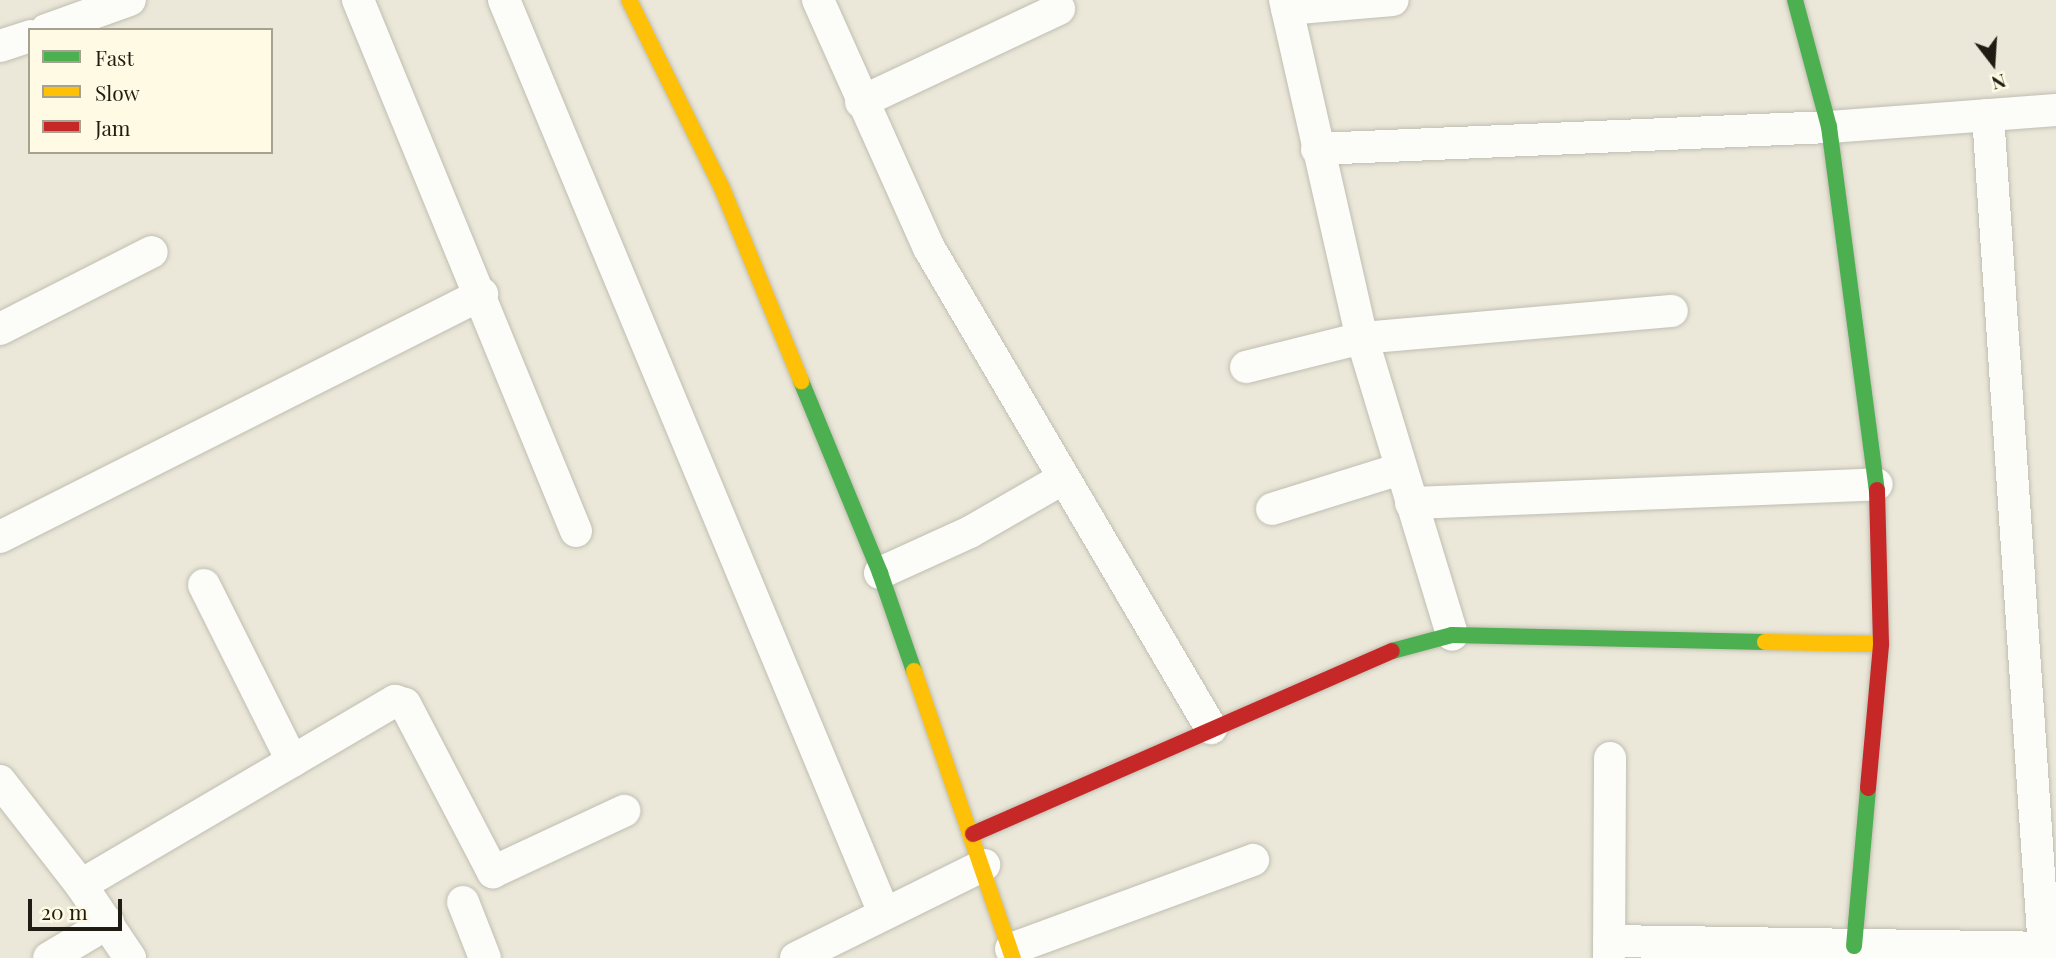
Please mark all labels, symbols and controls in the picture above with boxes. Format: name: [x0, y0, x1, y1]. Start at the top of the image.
legend: [28, 28, 273, 154]
north arrow: [1958, 28, 2028, 98]
text: Fast: [95, 43, 134, 71]
text: N: [1989, 69, 2010, 98]
text: Slow: [95, 78, 140, 106]
text: Jam: [95, 113, 131, 141]
scale bar: [32, 884, 126, 928]
text: 20 m: [41, 897, 88, 925]

